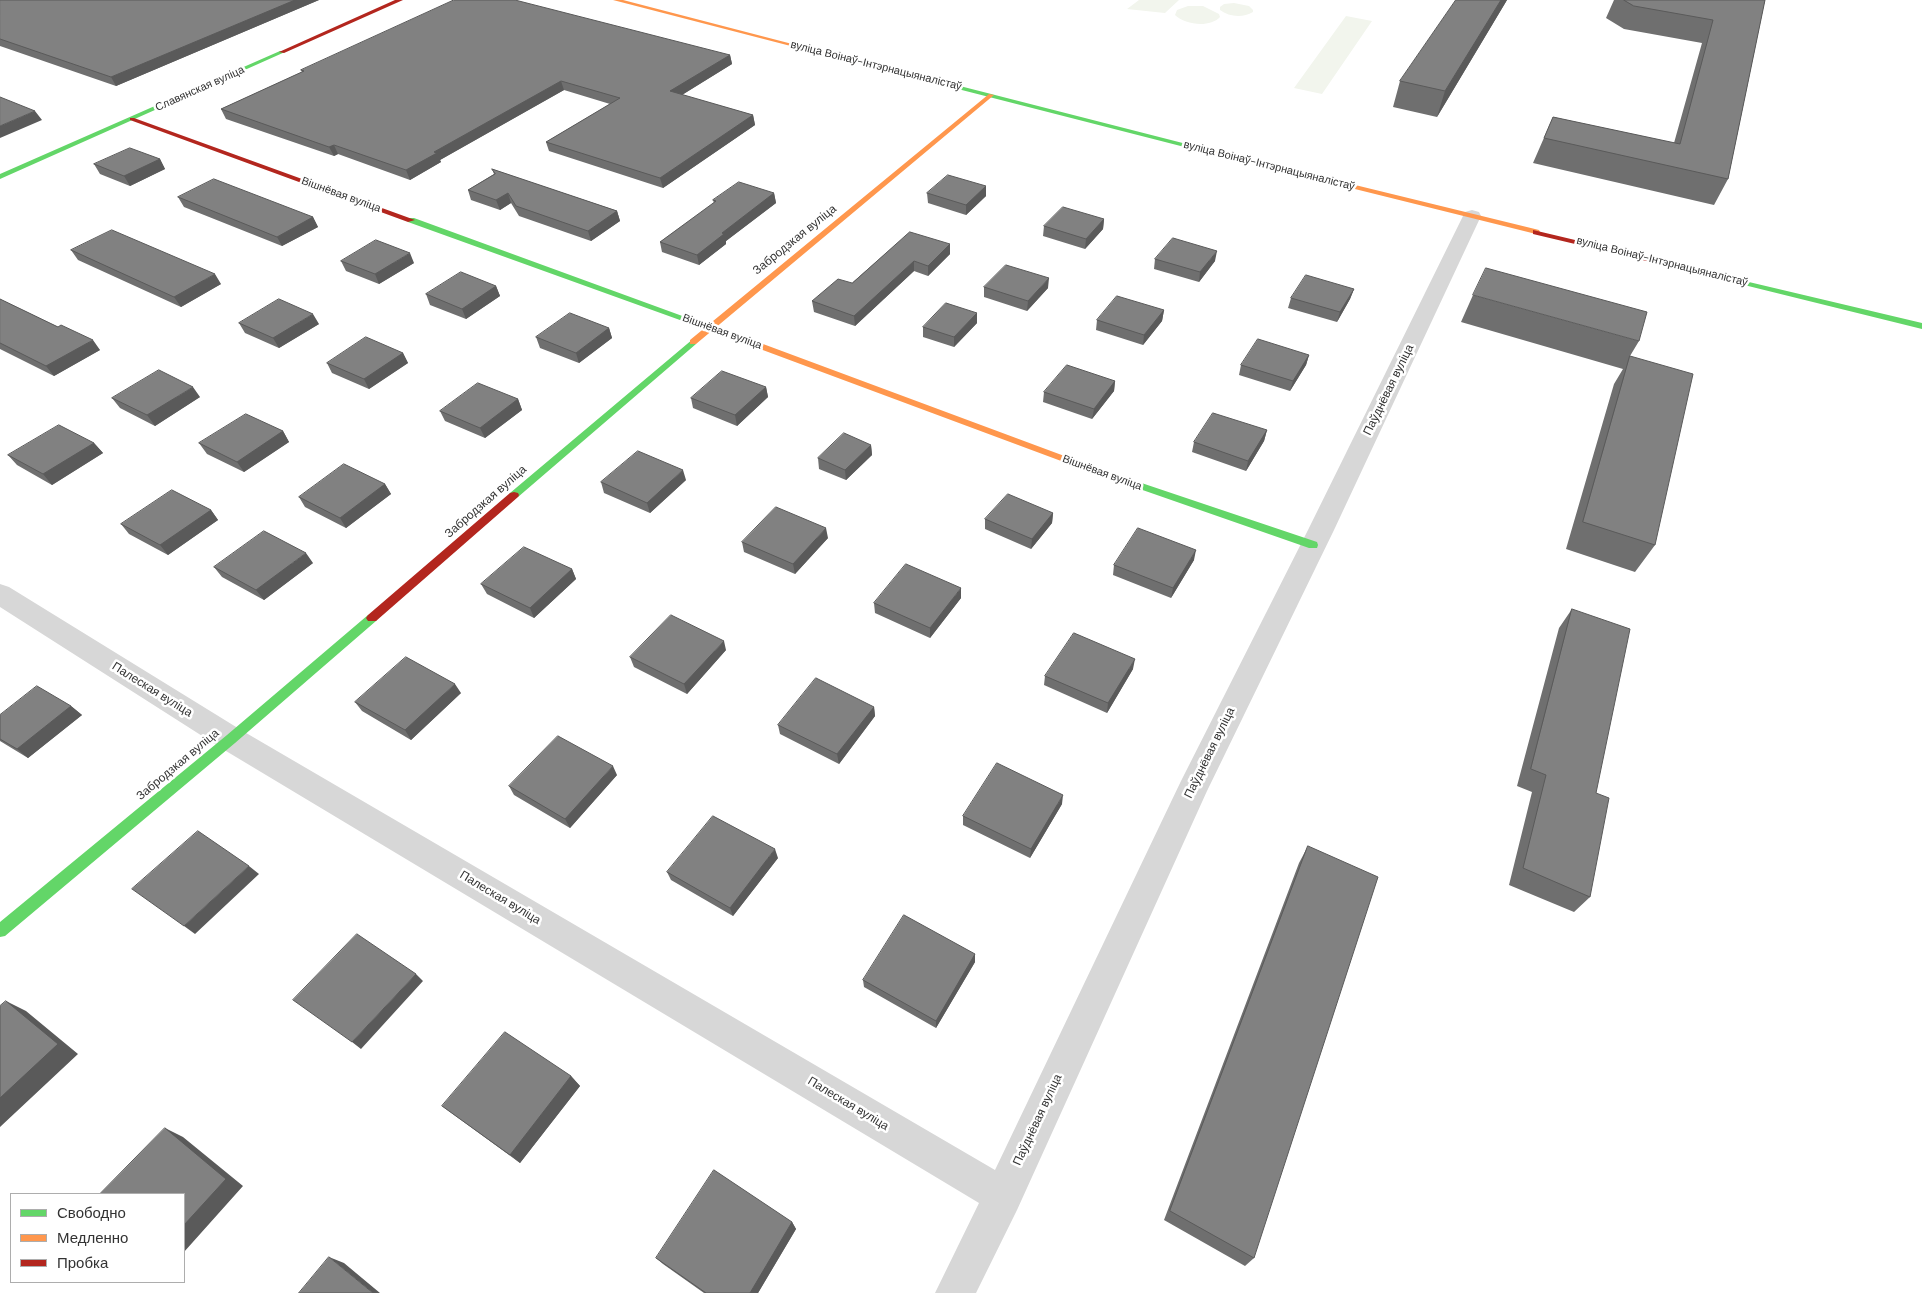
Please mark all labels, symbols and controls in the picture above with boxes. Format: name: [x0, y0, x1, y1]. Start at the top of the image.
street label: вуліца Воінаў-Інтэрнацыяналістаў: [789, 38, 963, 94]
street label: Славянская вуліца: [153, 63, 247, 115]
street label: вуліца Воінаў-Інтэрнацыяналістаў: [1182, 138, 1356, 194]
street label: Вішнёвая вуліца: [299, 174, 383, 216]
street label: Забродзкая вуліца: [750, 202, 840, 278]
street label: вуліца Воінаў-Інтэрнацыяналістаў: [1575, 234, 1749, 290]
street label: Вішнёвая вуліца: [680, 311, 764, 353]
street label: Паўднёвая вуліца: [1361, 342, 1417, 438]
street label: Вішнёвая вуліца: [1060, 452, 1144, 494]
street label: Забродзкая вуліца: [442, 463, 530, 541]
street label: Палеская вуліца: [109, 660, 195, 720]
street label: Паўднёвая вуліца: [1182, 705, 1238, 801]
street label: Забродзкая вуліца: [134, 726, 222, 804]
street label: Палеская вуліца: [457, 868, 543, 928]
street label: Паўднёвая вуліца: [1010, 1072, 1066, 1168]
street label: Палеская вуліца: [805, 1074, 891, 1134]
legend: [10, 1193, 185, 1283]
text: Свободно: [57, 1203, 126, 1223]
text: Медленно: [57, 1228, 128, 1248]
text: Пробка: [57, 1253, 108, 1273]

